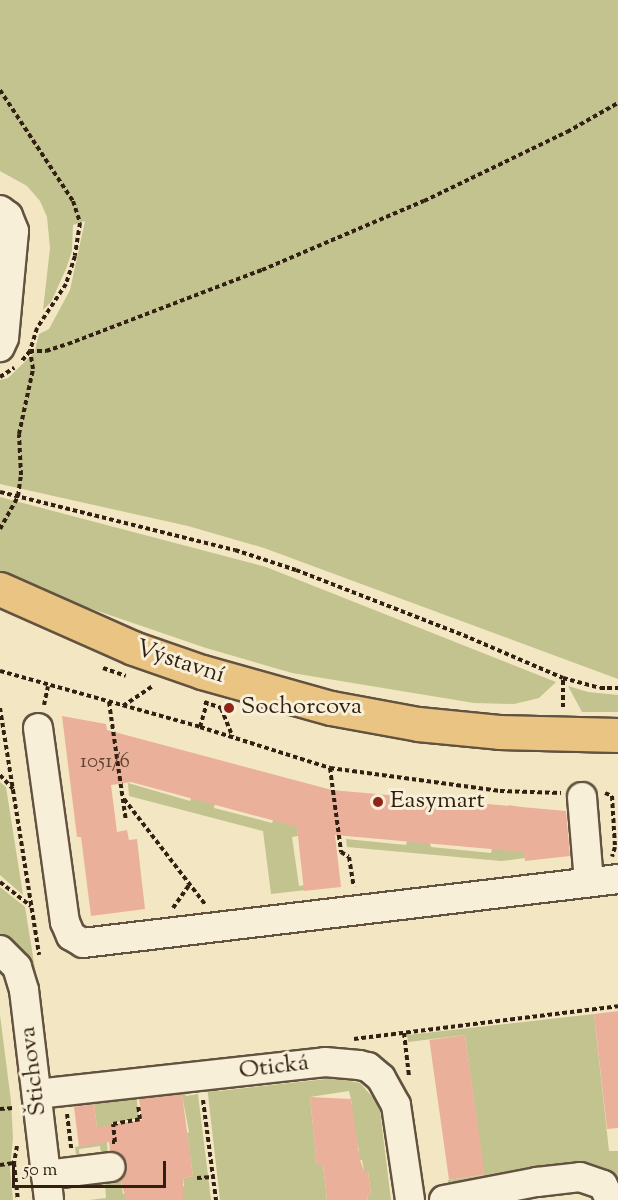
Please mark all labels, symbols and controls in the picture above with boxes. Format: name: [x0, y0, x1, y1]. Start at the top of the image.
street label: Výstavní: [132, 635, 228, 691]
place label: Sochorcova: [241, 694, 362, 722]
marker: Sochorcova: [222, 701, 236, 715]
house number: 1051/6: [80, 749, 130, 775]
place label: Easymart: [390, 788, 485, 816]
marker: Easymart: [371, 795, 385, 809]
street label: Štichova: [14, 1025, 54, 1117]
street label: Otická: [237, 1049, 311, 1087]
scale bar: [15, 1149, 170, 1187]
text: 50 m: [23, 1158, 57, 1184]

